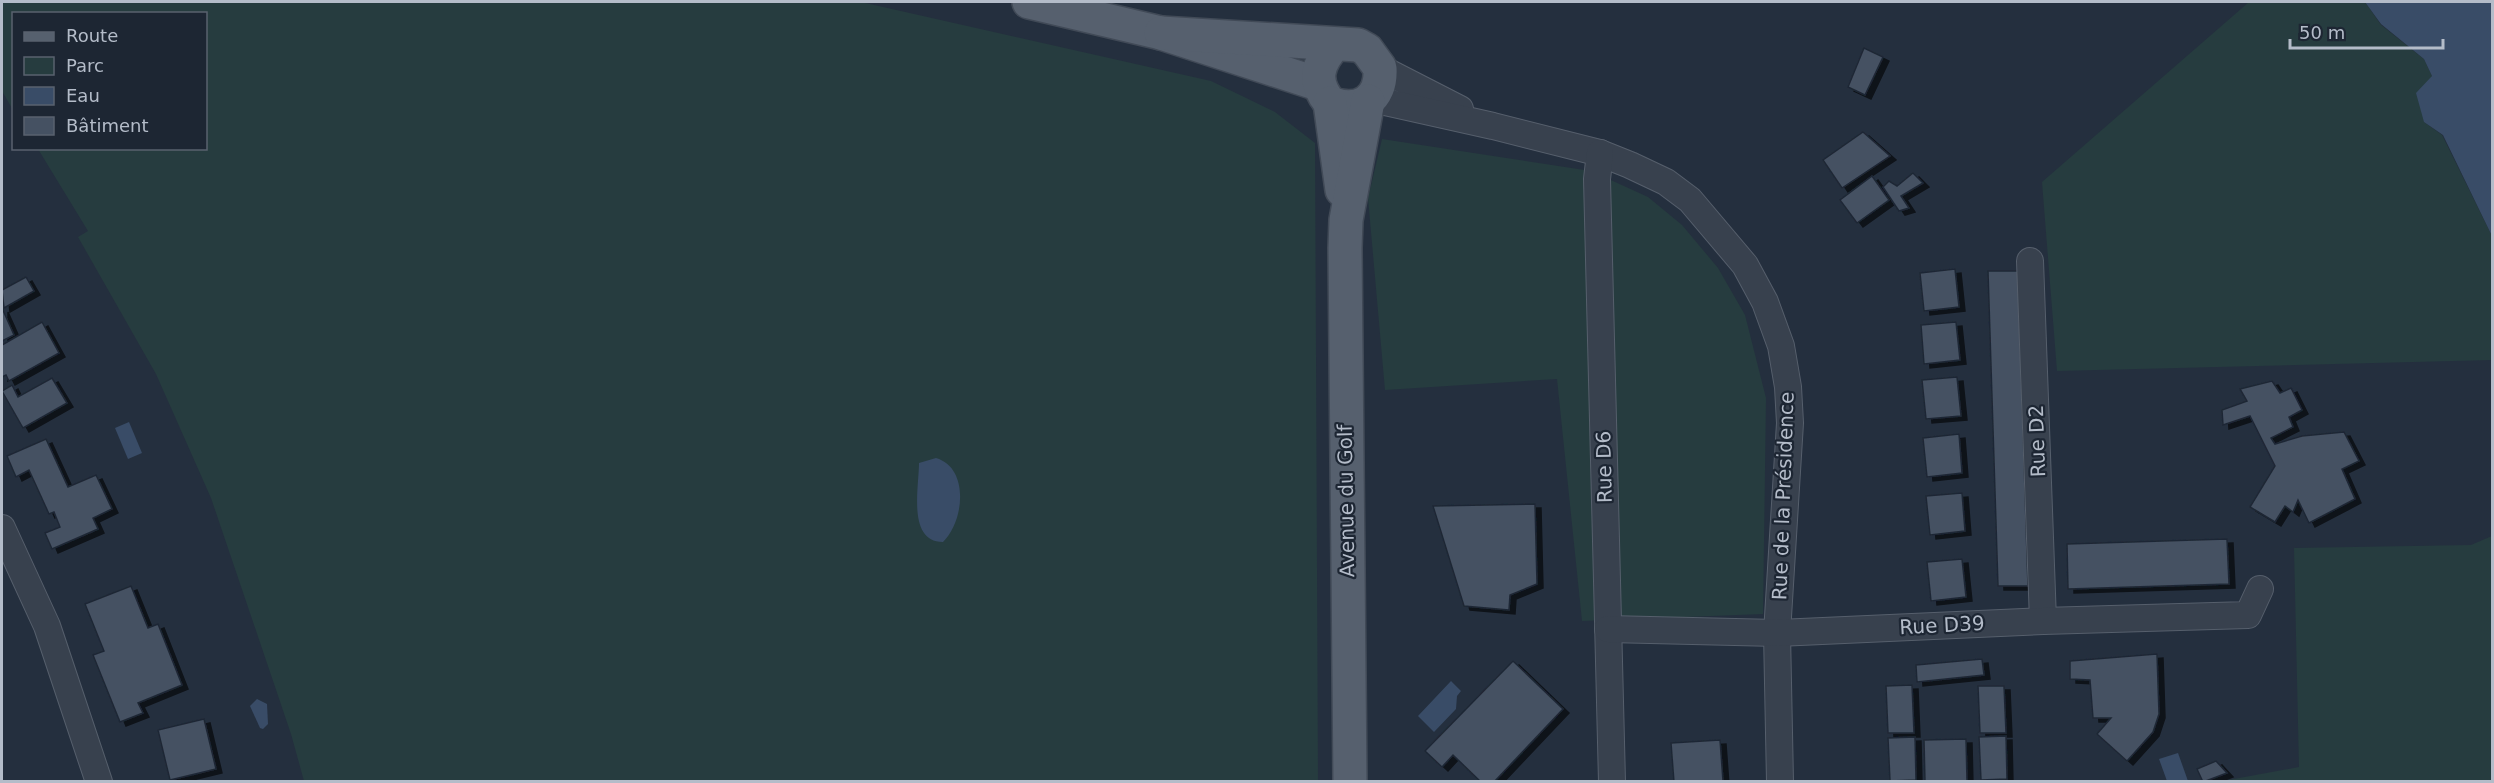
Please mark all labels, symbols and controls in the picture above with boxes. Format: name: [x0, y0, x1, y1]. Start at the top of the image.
legend: [12, 12, 207, 150]
scale bar: [2290, 12, 2443, 50]
text: 50 m: [2299, 22, 2345, 43]
text: Route: [66, 25, 118, 46]
text: Parc: [66, 55, 104, 76]
text: Eau: [66, 85, 100, 106]
text: Bâtiment: [66, 115, 149, 136]
street label: Rue de la Présidence: [1767, 391, 1799, 601]
street label: Rue D2: [2024, 404, 2050, 478]
street label: Avenue du Golf: [1333, 423, 1359, 578]
street label: Rue D6: [1591, 431, 1617, 503]
street label: Rue D39: [1899, 611, 1985, 639]

